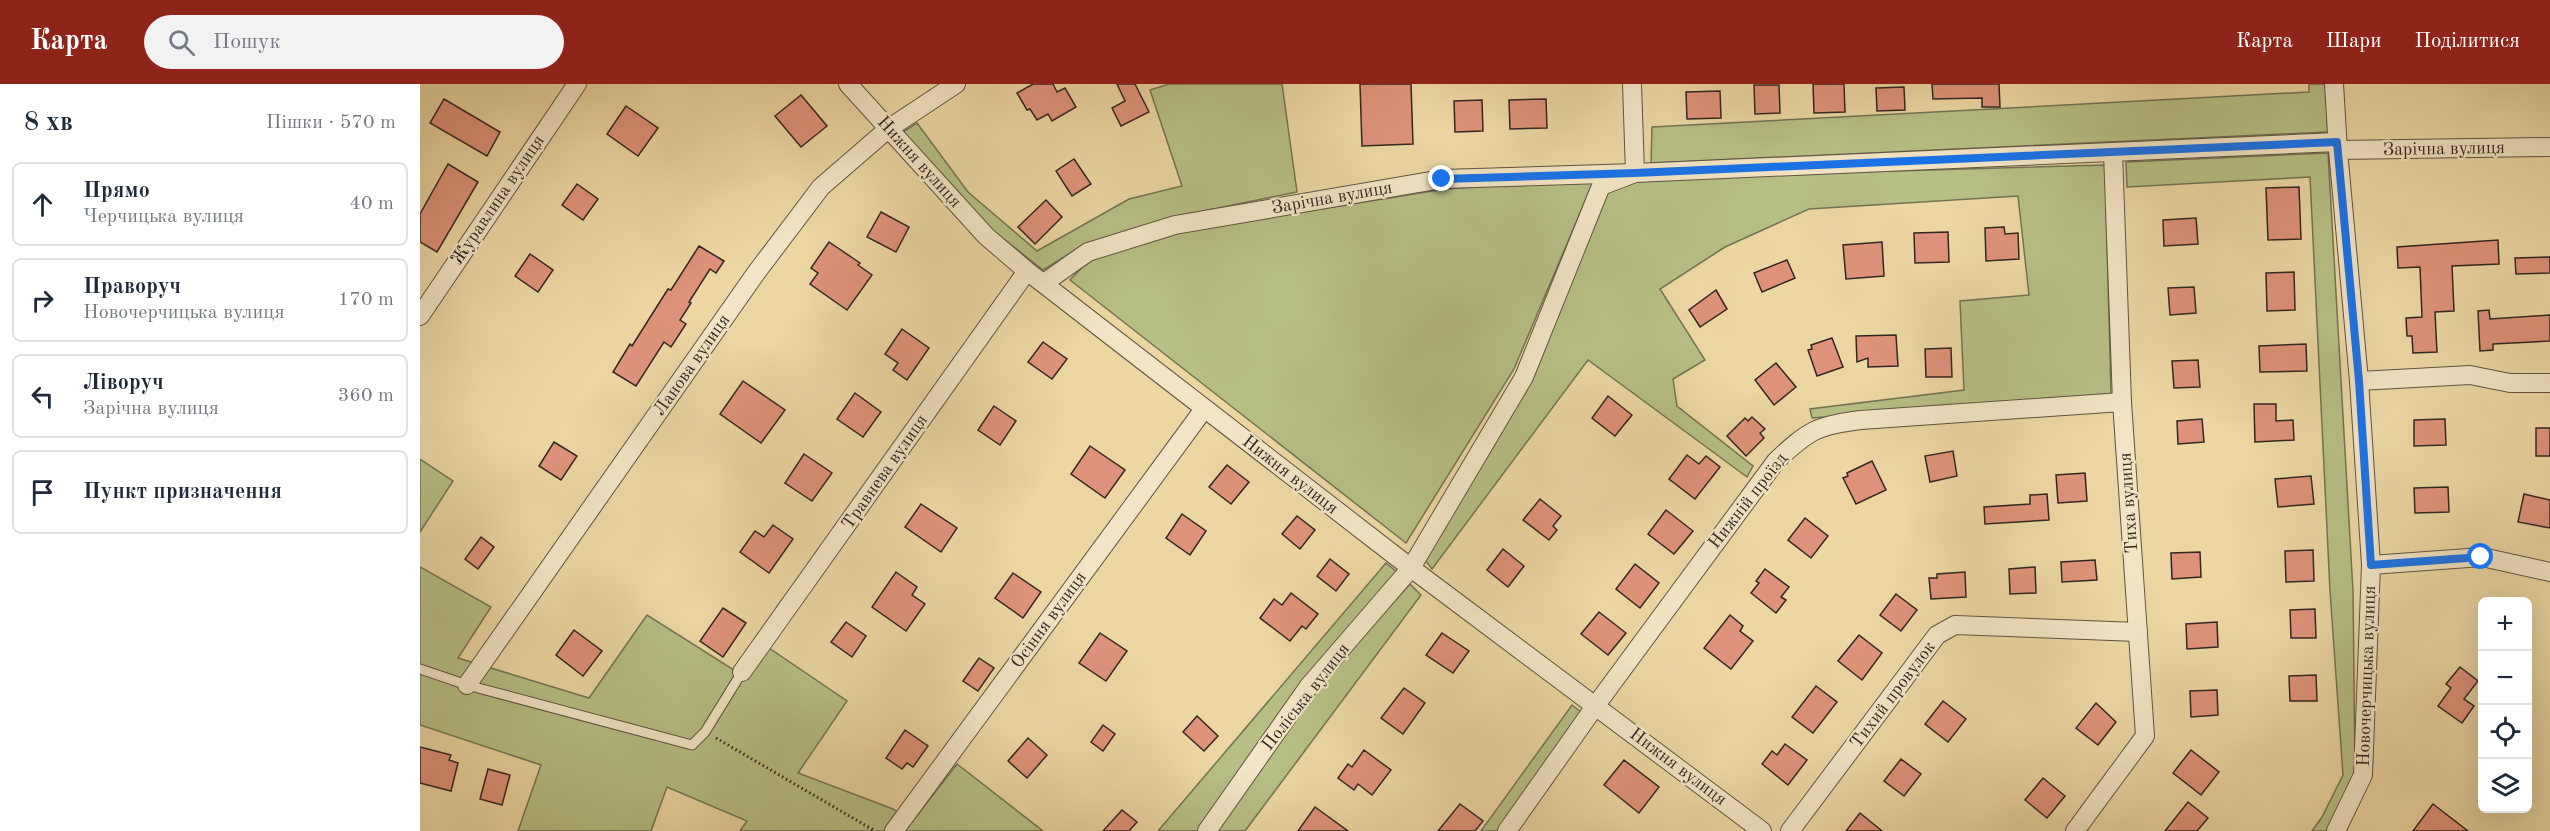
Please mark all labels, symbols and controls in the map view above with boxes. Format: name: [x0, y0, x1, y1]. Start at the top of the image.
search box: [144, 15, 564, 69]
icon: search: [165, 26, 198, 59]
text: Карта: [30, 28, 108, 56]
text: Пошук: [213, 31, 281, 53]
text: Карта: [2236, 31, 2293, 52]
text: Шари: [2326, 31, 2381, 52]
text: Поділитися: [2414, 31, 2520, 52]
text: 8 хв: [24, 110, 73, 136]
text: Пішки · 570 m: [266, 113, 396, 133]
street label: Нижня вулиця: [873, 113, 965, 211]
street label: Журавлина вулиця: [448, 132, 548, 268]
street label: Зарічна вулиця: [2383, 139, 2505, 159]
route end: [1428, 165, 1454, 191]
street label: Зарічна вулиця: [1270, 179, 1394, 217]
text: Прямо: [83, 180, 150, 202]
icon: ahead: [26, 188, 59, 221]
text: 40 m: [349, 194, 394, 214]
text: Черчицька вулиця: [83, 207, 244, 227]
text: Праворуч: [83, 276, 181, 298]
icon: right: [26, 284, 59, 317]
text: 170 m: [338, 290, 394, 310]
text: Новочерчицька вулиця: [83, 303, 285, 323]
street label: Ланова вулиця: [650, 311, 734, 419]
text: Ліворуч: [83, 372, 164, 394]
icon: left: [26, 380, 59, 413]
text: 360 m: [338, 386, 394, 406]
text: Зарічна вулиця: [83, 399, 219, 419]
street label: Травнева вулиця: [839, 411, 931, 533]
street label: Нижня вулиця: [1239, 432, 1341, 518]
street label: Нижній проїзд: [1705, 450, 1791, 552]
street label: Тиха вулиця: [2116, 452, 2142, 554]
icon: arrive: [26, 476, 59, 509]
text: Пункт призначення: [83, 481, 282, 503]
route start: [2467, 543, 2493, 569]
street label: Осіння вулиця: [1008, 568, 1090, 672]
street label: Новочерчицька вулиця: [2355, 585, 2379, 767]
map controls: [2478, 597, 2532, 813]
button: +: [2478, 597, 2532, 651]
street label: Тихий провулок: [1847, 638, 1939, 752]
street label: Поліська вулиця: [1259, 640, 1353, 754]
button: −: [2478, 651, 2532, 705]
button: locate: [2478, 705, 2532, 759]
street label: Нижня вулиця: [1626, 725, 1730, 809]
button: layers: [2478, 759, 2532, 813]

